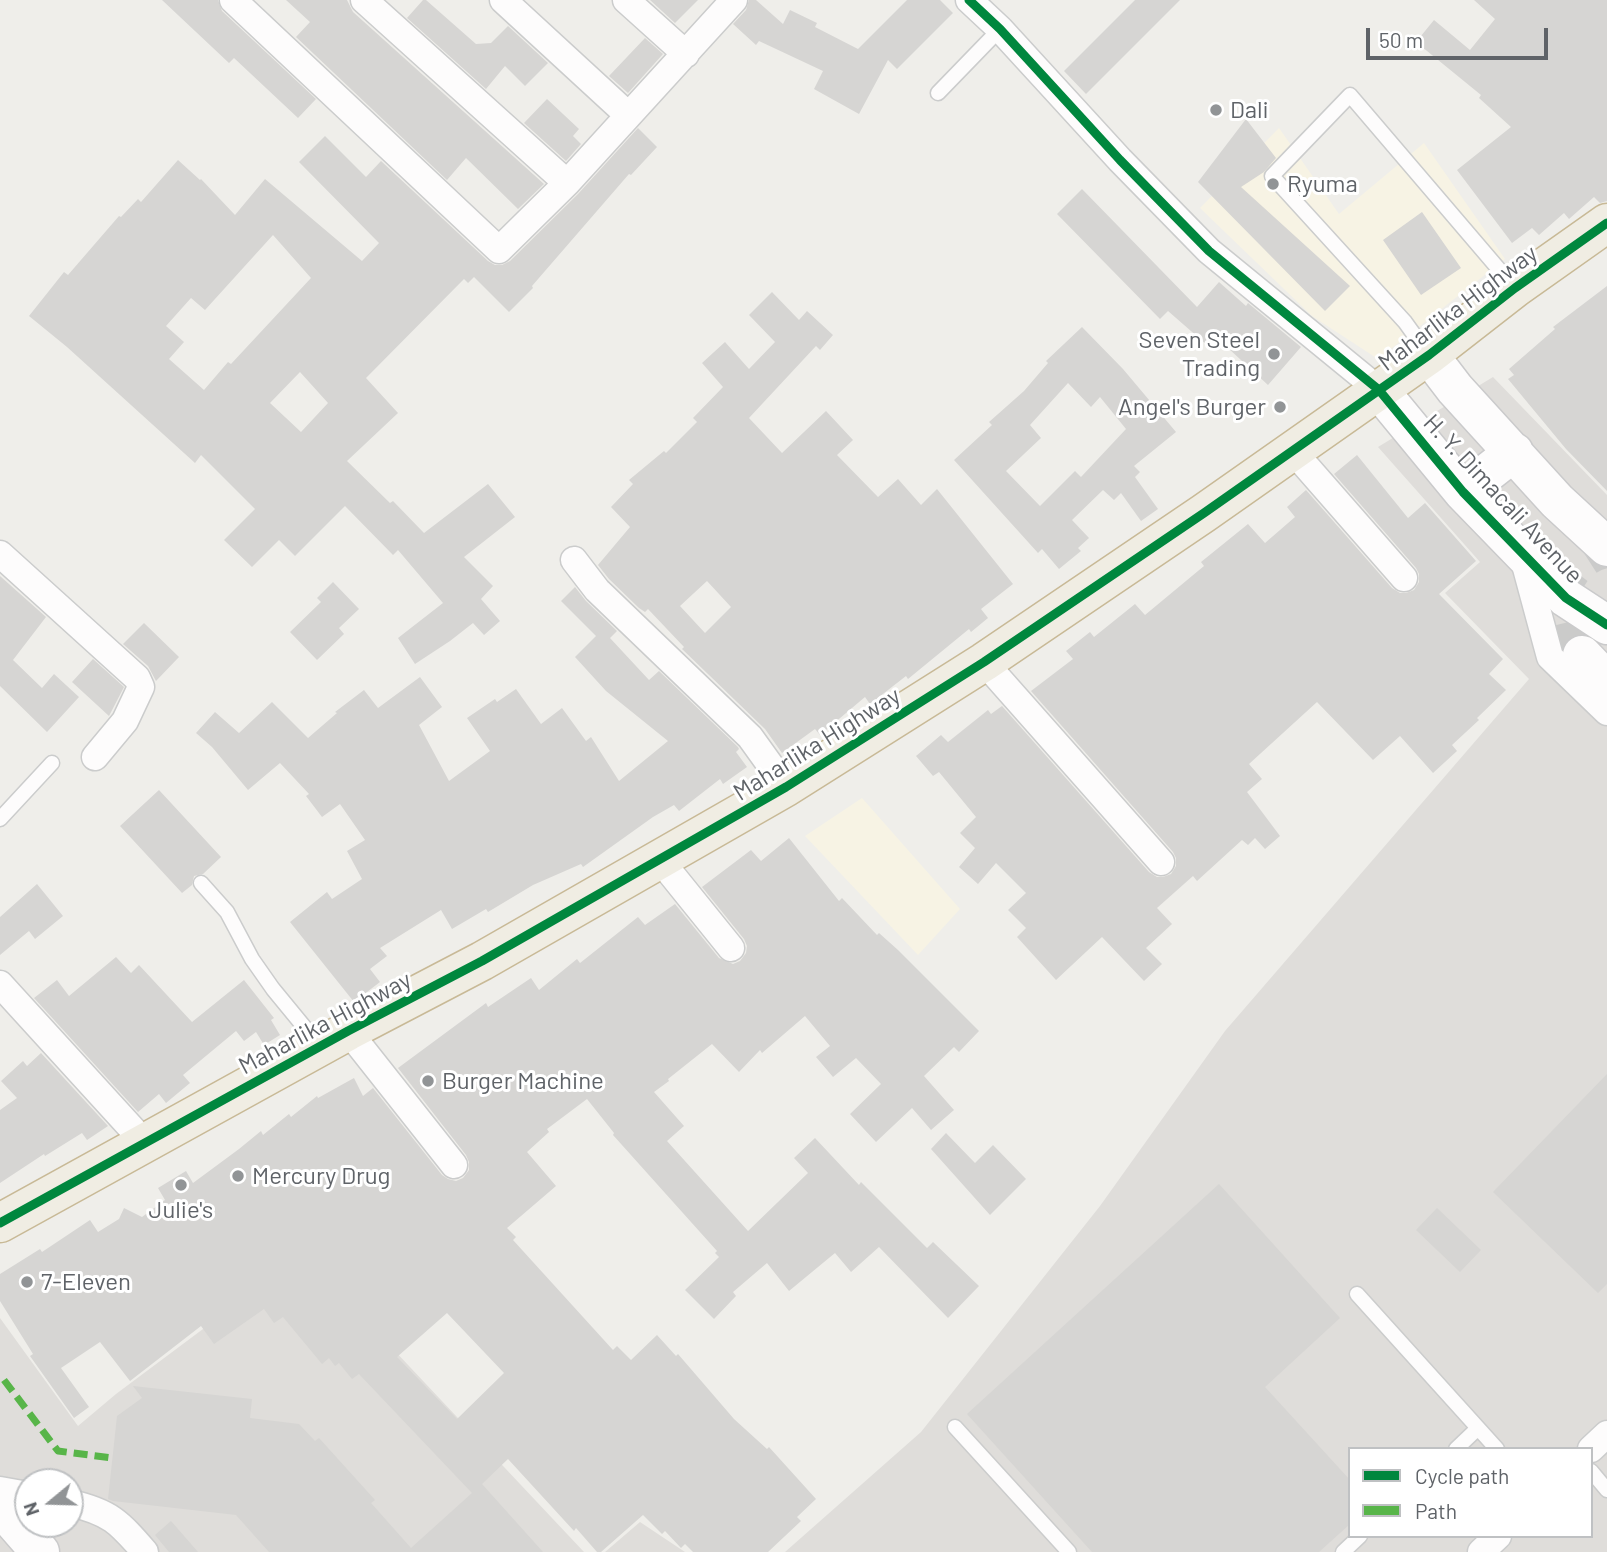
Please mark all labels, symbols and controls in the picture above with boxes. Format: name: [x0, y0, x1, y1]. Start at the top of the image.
scale bar: [1369, 14, 1551, 58]
text: 50 m: [1379, 27, 1423, 52]
place label: Dali: [1230, 96, 1269, 124]
marker: Dali: [1208, 102, 1224, 118]
place label: Ryuma: [1287, 170, 1358, 198]
marker: Ryuma: [1265, 176, 1281, 192]
street label: Maharlika Highway: [1373, 239, 1543, 377]
place label: Seven Steel Trading: [1138, 326, 1260, 382]
marker: Seven Steel Trading: [1266, 346, 1282, 362]
place label: Angel's Burger: [1118, 393, 1266, 421]
marker: Angel's Burger: [1272, 399, 1288, 415]
street label: H. Y. Dimacali Avenue: [1417, 408, 1589, 590]
street label: Maharlika Highway: [728, 681, 906, 807]
street label: Maharlika Highway: [234, 965, 416, 1081]
place label: Burger Machine: [442, 1067, 604, 1095]
marker: Burger Machine: [420, 1073, 436, 1089]
place label: Mercury Drug: [252, 1162, 390, 1190]
marker: Mercury Drug: [230, 1168, 246, 1184]
marker: Julie's: [173, 1177, 189, 1193]
place label: Julie's: [149, 1196, 213, 1224]
place label: 7-Eleven: [41, 1268, 131, 1296]
marker: 7-Eleven: [19, 1274, 35, 1290]
legend: [1348, 1447, 1593, 1538]
text: Cycle path: [1415, 1463, 1509, 1488]
north arrow: [14, 1468, 84, 1538]
text: Path: [1415, 1498, 1457, 1523]
text: N: [18, 1500, 43, 1519]

